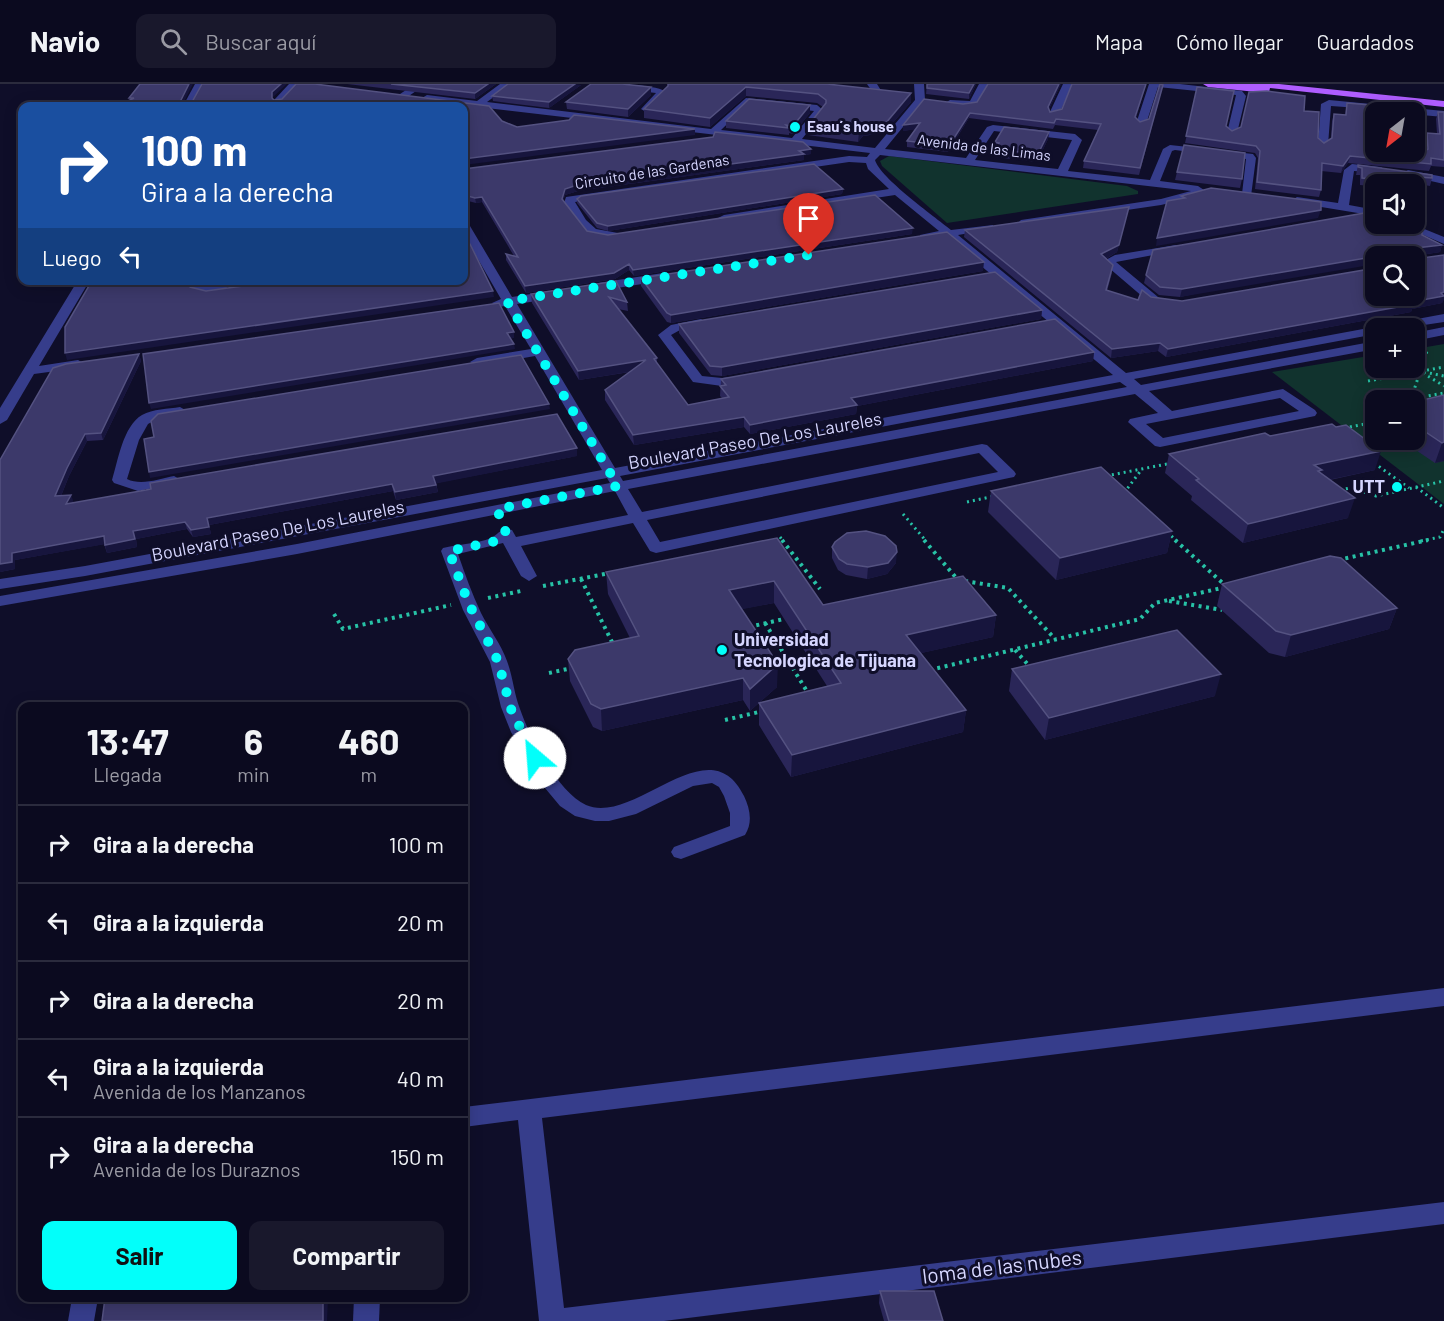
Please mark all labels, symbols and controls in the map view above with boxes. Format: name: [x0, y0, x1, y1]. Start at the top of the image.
search box: [136, 14, 556, 68]
text: Navio: [30, 24, 100, 58]
icon: search: [157, 25, 190, 58]
text: Buscar aquí: [205, 28, 316, 54]
text: Mapa: [1095, 29, 1143, 54]
text: Cómo llegar: [1176, 29, 1283, 54]
text: Guardados: [1316, 29, 1414, 54]
north arrow: [1365, 102, 1425, 162]
map controls: [1365, 102, 1425, 450]
place label: Esau´s house: [807, 117, 894, 135]
marker: Esau´s house: [788, 120, 802, 134]
text: 100 m: [141, 124, 247, 174]
icon: right: [42, 126, 120, 204]
street label: Avenida de las Limas: [916, 130, 1052, 164]
street label: Circuito de las Gardenas: [573, 150, 730, 192]
button: sound: [1365, 174, 1425, 234]
text: Gira a la derecha: [141, 175, 334, 207]
pin: [783, 193, 834, 255]
icon: arrive: [792, 202, 825, 235]
icon: left: [114, 240, 147, 273]
text: Luego: [42, 244, 102, 270]
button: search: [1365, 246, 1425, 306]
button: +: [1365, 318, 1425, 378]
button: −: [1365, 390, 1425, 450]
street label: Boulevard Paseo De Los Laureles: [626, 407, 883, 473]
place label: UTT: [1353, 475, 1385, 497]
marker: UTT: [1390, 480, 1404, 494]
street label: Boulevard Paseo De Los Laureles: [150, 495, 406, 565]
place label: Universidad Tecnologica de Tijuana: [734, 628, 916, 671]
marker: Universidad Tecnologica de Tijuana: [715, 643, 729, 657]
text: 13:47: [86, 719, 169, 762]
text: 6: [244, 719, 263, 762]
text: 460: [338, 719, 400, 762]
position arrow: [503, 726, 567, 790]
text: Llegada: [93, 762, 162, 786]
text: min: [237, 762, 270, 786]
text: m: [360, 762, 377, 786]
icon: right: [42, 828, 75, 861]
text: Gira a la derecha: [93, 831, 254, 857]
text: 100 m: [389, 831, 444, 857]
icon: left: [42, 906, 75, 939]
text: Gira a la izquierda: [93, 909, 264, 935]
text: 20 m: [397, 909, 444, 935]
icon: right: [42, 984, 75, 1017]
text: Gira a la derecha: [93, 987, 254, 1013]
text: 20 m: [397, 987, 444, 1013]
text: Gira a la izquierda: [93, 1053, 264, 1079]
icon: left: [42, 1062, 75, 1095]
text: 40 m: [397, 1065, 444, 1091]
text: Avenida de los Manzanos: [93, 1079, 306, 1103]
text: Gira a la derecha: [93, 1131, 254, 1157]
icon: right: [42, 1140, 75, 1173]
text: 150 m: [390, 1143, 444, 1169]
text: Avenida de los Duraznos: [93, 1157, 300, 1181]
button: Salir: [42, 1221, 237, 1290]
button: Compartir: [249, 1221, 444, 1290]
street label: loma de las nubes: [921, 1243, 1083, 1288]

